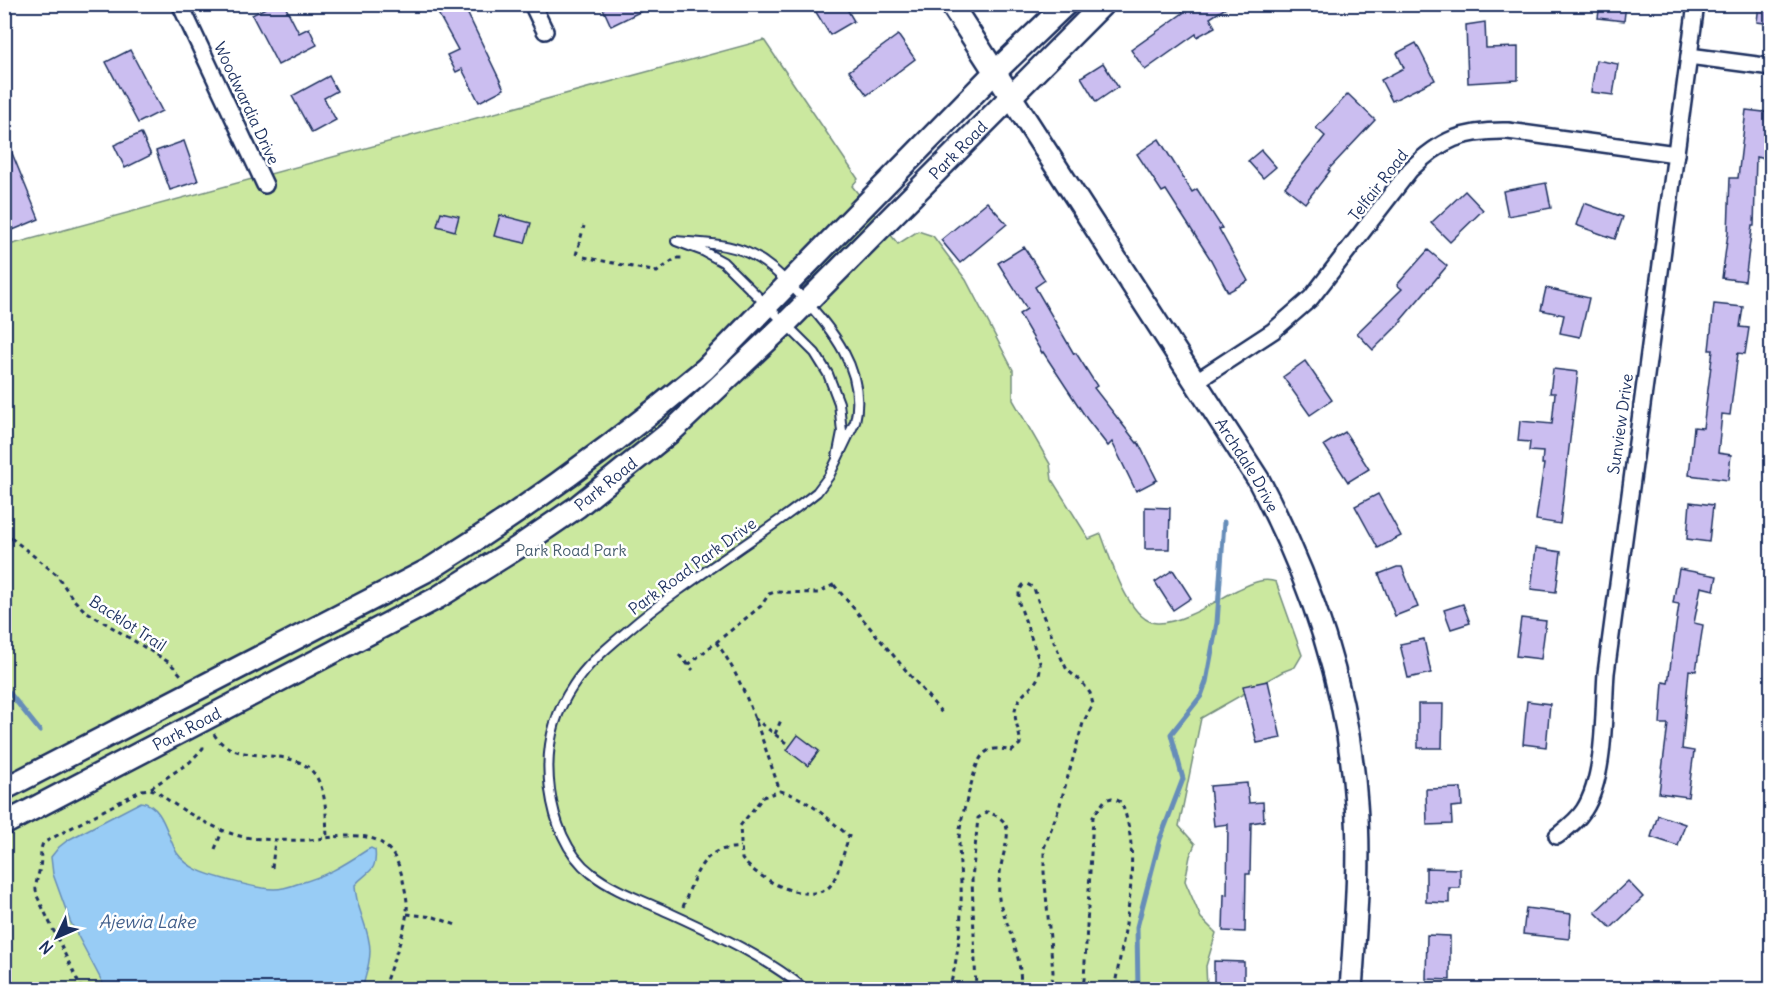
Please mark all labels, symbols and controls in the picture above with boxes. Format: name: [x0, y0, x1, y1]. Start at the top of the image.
street label: Woodwardia Drive: [210, 38, 284, 168]
street label: Park Road: [925, 117, 991, 183]
street label: Telfair Road: [1344, 145, 1412, 225]
street label: Sunview Drive: [1603, 372, 1637, 476]
street label: Archdale Drive: [1211, 414, 1283, 515]
street label: Park Road: [570, 453, 641, 515]
street label: Park Road Park Drive: [624, 513, 760, 619]
park label: Park Road Park: [515, 540, 627, 560]
street label: Backlot Trail: [86, 591, 170, 655]
street label: Park Road: [149, 703, 224, 755]
north arrow: [27, 907, 87, 967]
water label: Ajewia Lake: [99, 910, 197, 933]
text: N: [35, 936, 57, 958]

